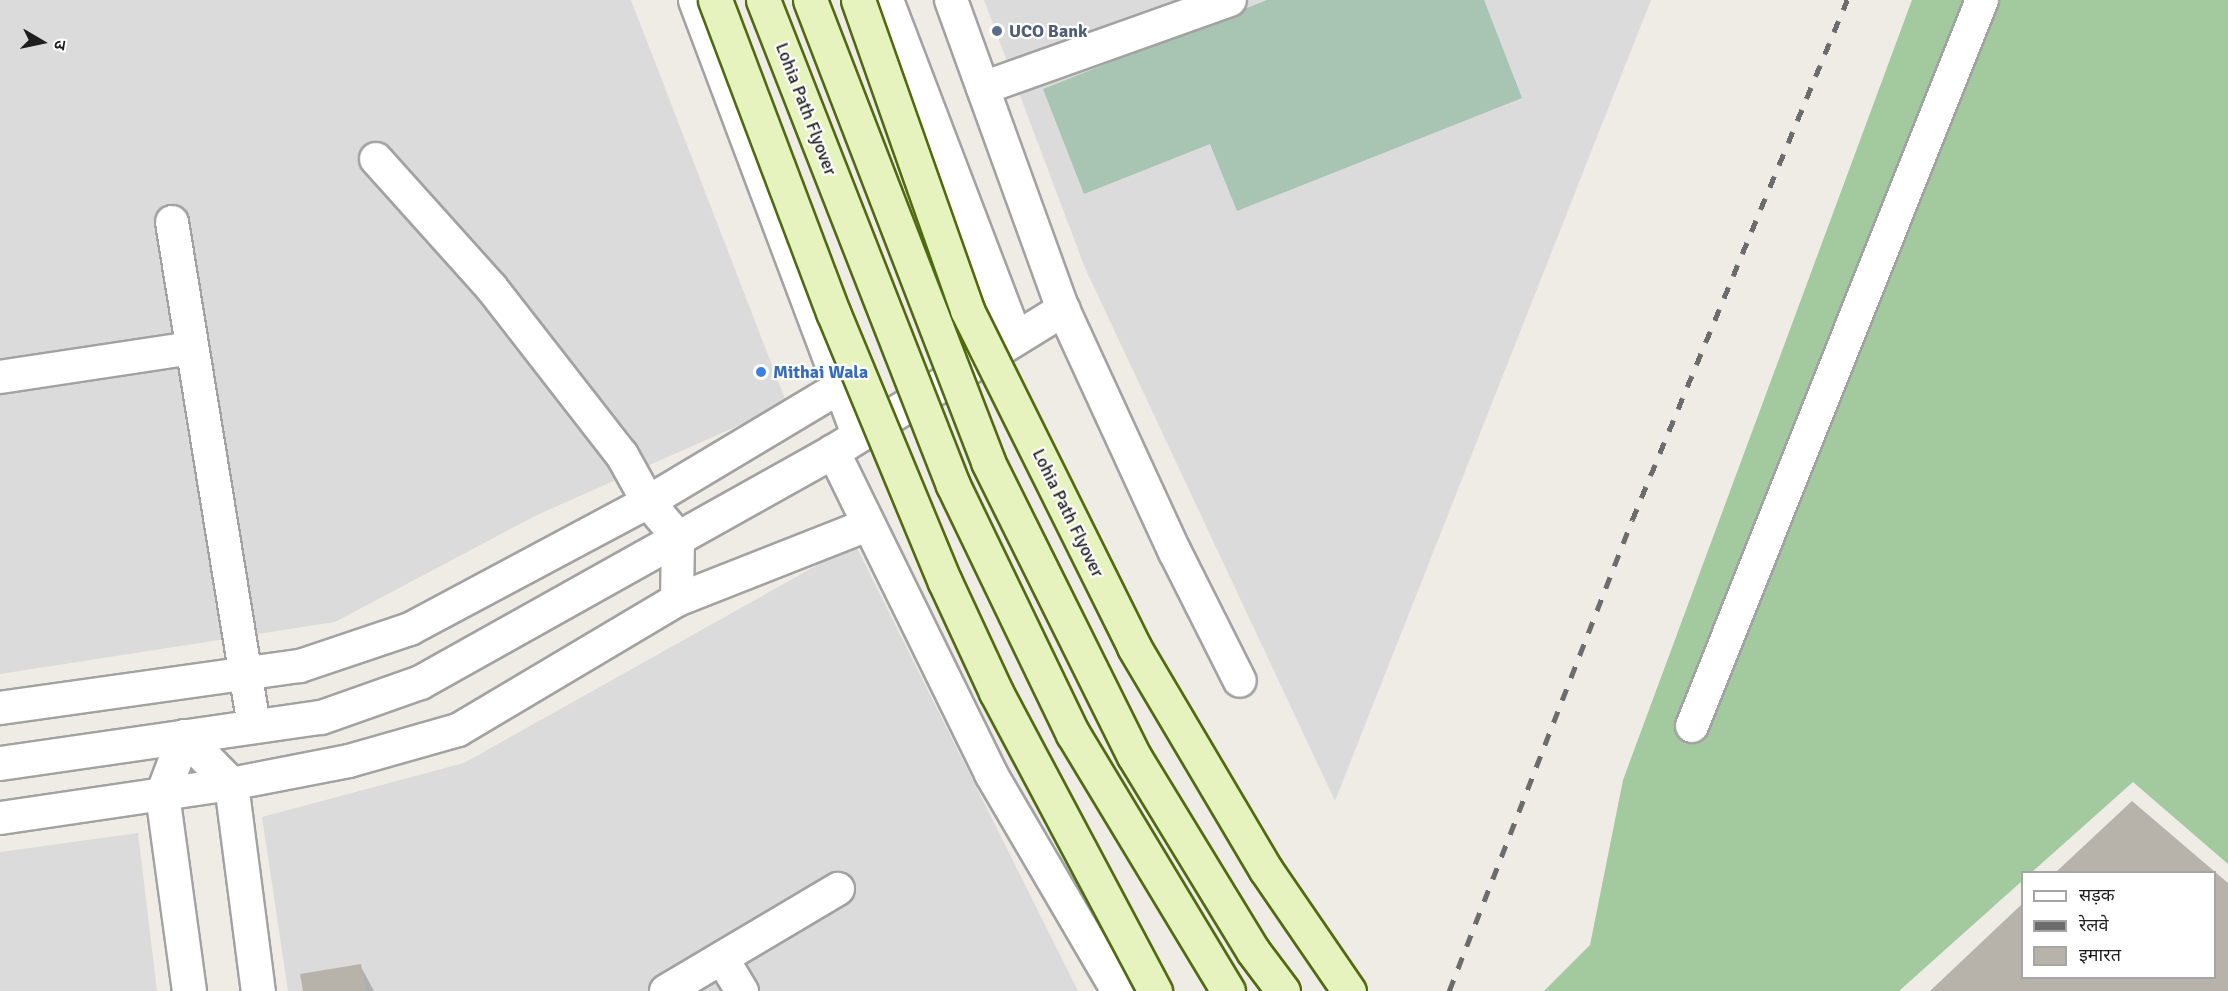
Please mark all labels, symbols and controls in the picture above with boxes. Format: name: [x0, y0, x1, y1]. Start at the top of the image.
north arrow: [12, 12, 72, 72]
place label: UCO Bank: [1009, 20, 1087, 42]
marker: UCO Bank: [990, 24, 1004, 38]
text: उ: [49, 39, 70, 51]
street label: Lohia Path Flyover: [771, 40, 841, 178]
place label: Mithai Wala: [773, 361, 868, 383]
marker: Mithai Wala: [754, 365, 768, 379]
street label: Lohia Path Flyover: [1028, 445, 1108, 581]
legend: [2021, 871, 2216, 979]
text: सड़क: [2079, 884, 2115, 906]
text: रेलवे: [2079, 914, 2109, 936]
text: इमारत: [2079, 944, 2121, 966]

